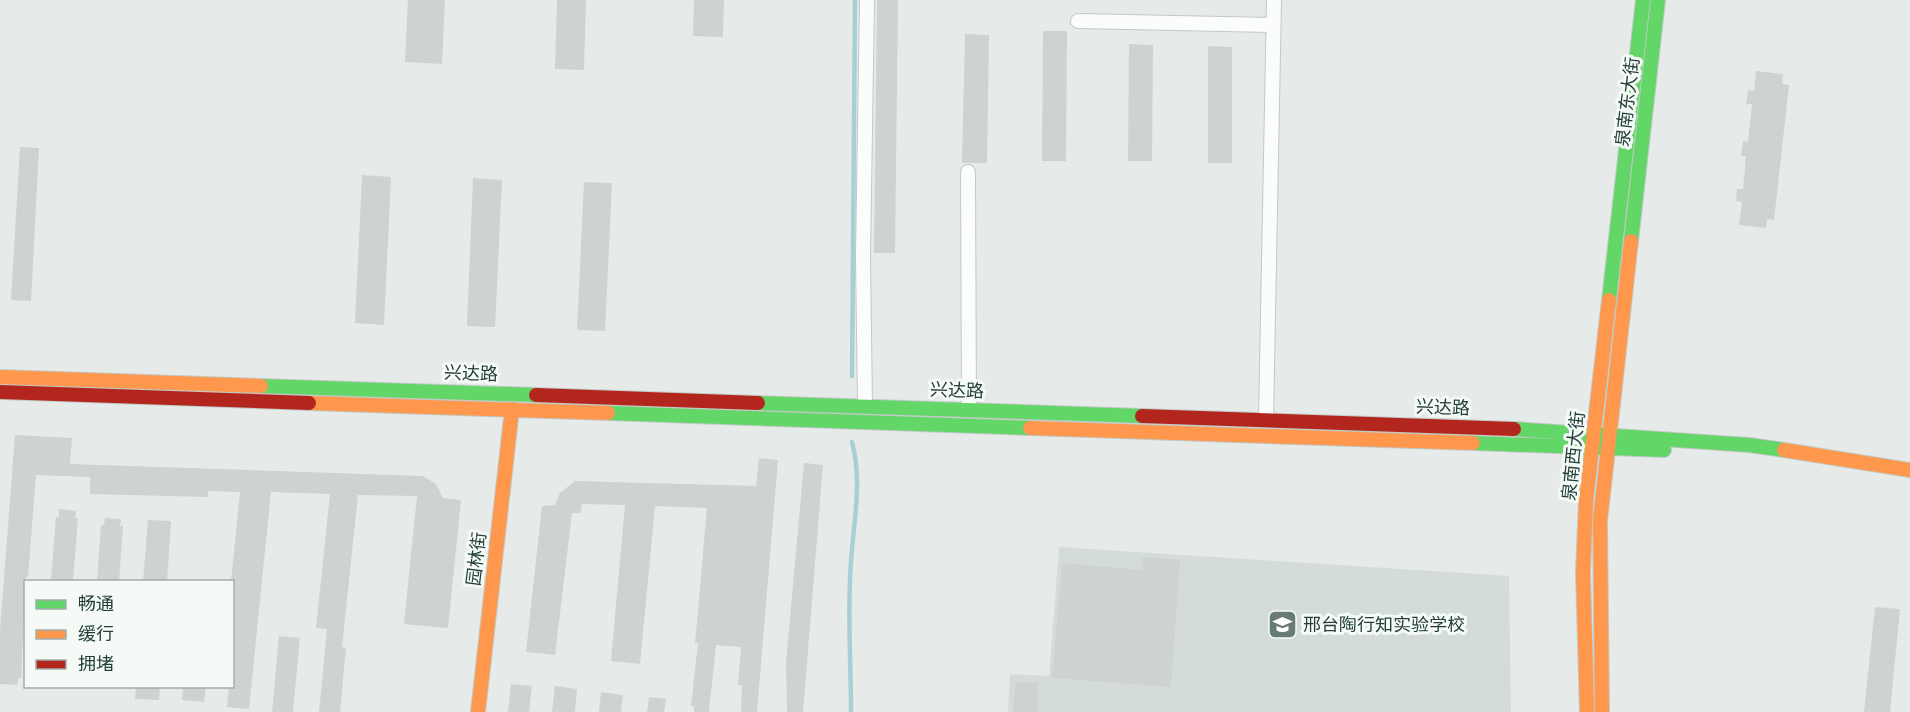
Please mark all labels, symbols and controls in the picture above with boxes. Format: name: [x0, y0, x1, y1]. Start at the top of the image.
street label: 泉南东大街: [1612, 56, 1644, 148]
street label: 兴达路: [444, 363, 498, 385]
street label: 兴达路: [930, 380, 984, 402]
street label: 兴达路: [1416, 397, 1470, 419]
street label: 泉南西大街: [1559, 410, 1589, 502]
street label: 园林街: [463, 531, 491, 587]
legend: [24, 580, 234, 688]
text: 畅通: [78, 594, 114, 615]
school or university icon: 邢台陶行知实验学校: [1266, 609, 1298, 641]
place label: 邢台陶行知实验学校: [1303, 615, 1465, 636]
text: 缓行: [78, 624, 114, 645]
text: 拥堵: [78, 654, 114, 675]

